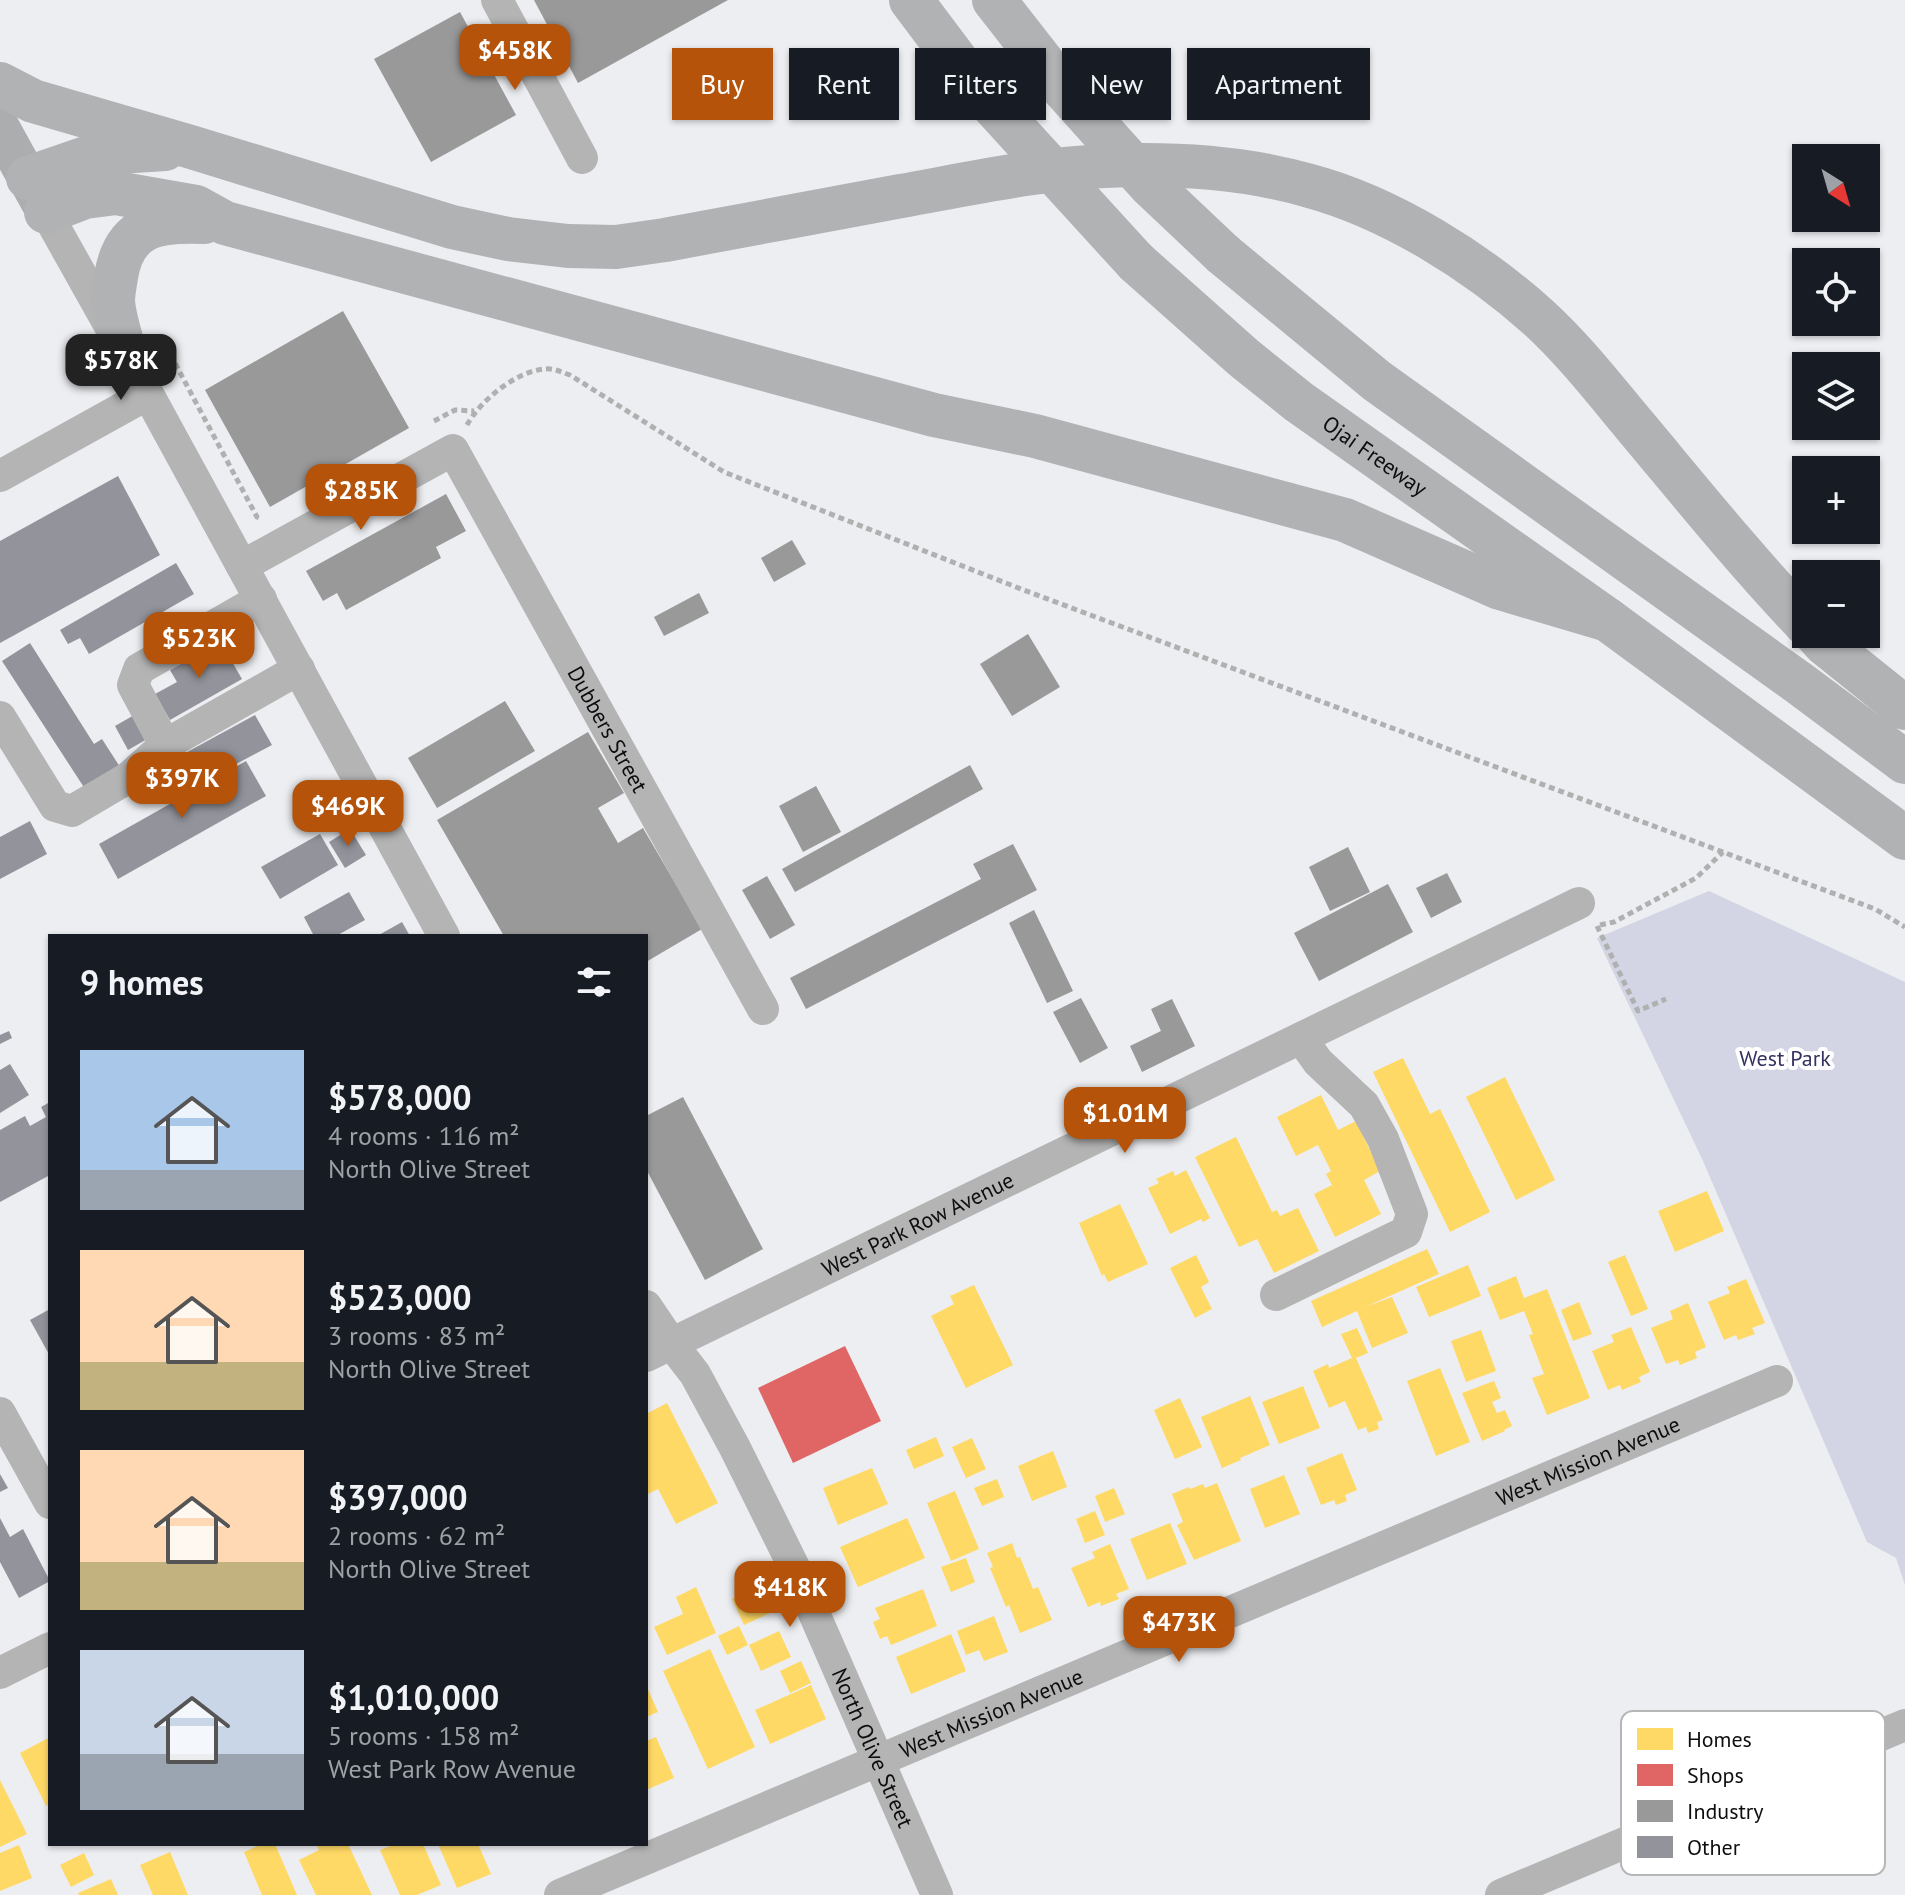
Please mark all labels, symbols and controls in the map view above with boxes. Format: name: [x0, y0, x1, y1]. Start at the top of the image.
pin: $458K: [459, 24, 571, 92]
text: $458K: [477, 33, 553, 66]
chip: Buy: [672, 48, 773, 120]
chip: Rent: [789, 48, 899, 120]
chip: Filters: [915, 48, 1046, 120]
chip: New: [1062, 48, 1171, 120]
chip: Apartment: [1187, 48, 1370, 120]
north arrow: [1792, 144, 1880, 232]
map controls: [1792, 144, 1880, 648]
button: locate: [1792, 248, 1880, 336]
pin: $578K: [65, 334, 177, 402]
text: $578K: [83, 343, 159, 376]
button: layers: [1792, 352, 1880, 440]
street label: Ojai Freeway: [1317, 409, 1433, 503]
button: +: [1792, 456, 1880, 544]
pin: $285K: [305, 464, 417, 532]
text: $285K: [323, 473, 399, 506]
button: −: [1792, 560, 1880, 648]
pin: $523K: [143, 612, 255, 680]
text: $523K: [161, 621, 237, 654]
street label: Dubbers Street: [562, 661, 654, 798]
pin: $397K: [126, 752, 238, 820]
text: $397K: [144, 761, 220, 794]
pin: $469K: [292, 780, 404, 848]
text: $469K: [310, 789, 386, 822]
text: 9 homes: [80, 960, 204, 1004]
icon: filters: [572, 960, 616, 1004]
park label: West Park: [1739, 1044, 1831, 1072]
text: $578,000: [328, 1075, 472, 1119]
icon: home: [144, 1082, 240, 1178]
pin: $1.01M: [1060, 1087, 1190, 1155]
text: $1.01M: [1082, 1096, 1168, 1129]
text: 4 rooms · 116 m²: [328, 1119, 520, 1152]
text: North Olive Street: [328, 1152, 530, 1185]
street label: West Park Row Avenue: [817, 1166, 1018, 1283]
text: $523,000: [328, 1275, 472, 1319]
icon: home: [144, 1282, 240, 1378]
text: 3 rooms · 83 m²: [328, 1319, 505, 1352]
text: North Olive Street: [328, 1352, 530, 1385]
street label: West Mission Avenue: [1492, 1410, 1684, 1512]
text: $397,000: [328, 1475, 467, 1519]
icon: home: [144, 1482, 240, 1578]
text: 2 rooms · 62 m²: [328, 1519, 505, 1552]
text: North Olive Street: [328, 1552, 530, 1585]
pin: $418K: [734, 1561, 846, 1629]
text: $418K: [752, 1570, 828, 1603]
pin: $473K: [1123, 1596, 1235, 1664]
text: $473K: [1141, 1605, 1217, 1638]
street label: West Mission Avenue: [895, 1662, 1087, 1764]
street label: North Olive Street: [826, 1664, 920, 1832]
text: $1,010,000: [328, 1675, 499, 1719]
icon: home: [144, 1682, 240, 1778]
legend: [1621, 1711, 1885, 1875]
text: 5 rooms · 158 m²: [328, 1719, 520, 1752]
text: Homes: [1687, 1725, 1752, 1753]
text: West Park Row Avenue: [328, 1752, 576, 1785]
text: Shops: [1687, 1761, 1744, 1789]
text: Industry: [1687, 1797, 1764, 1825]
text: Other: [1687, 1833, 1741, 1861]

